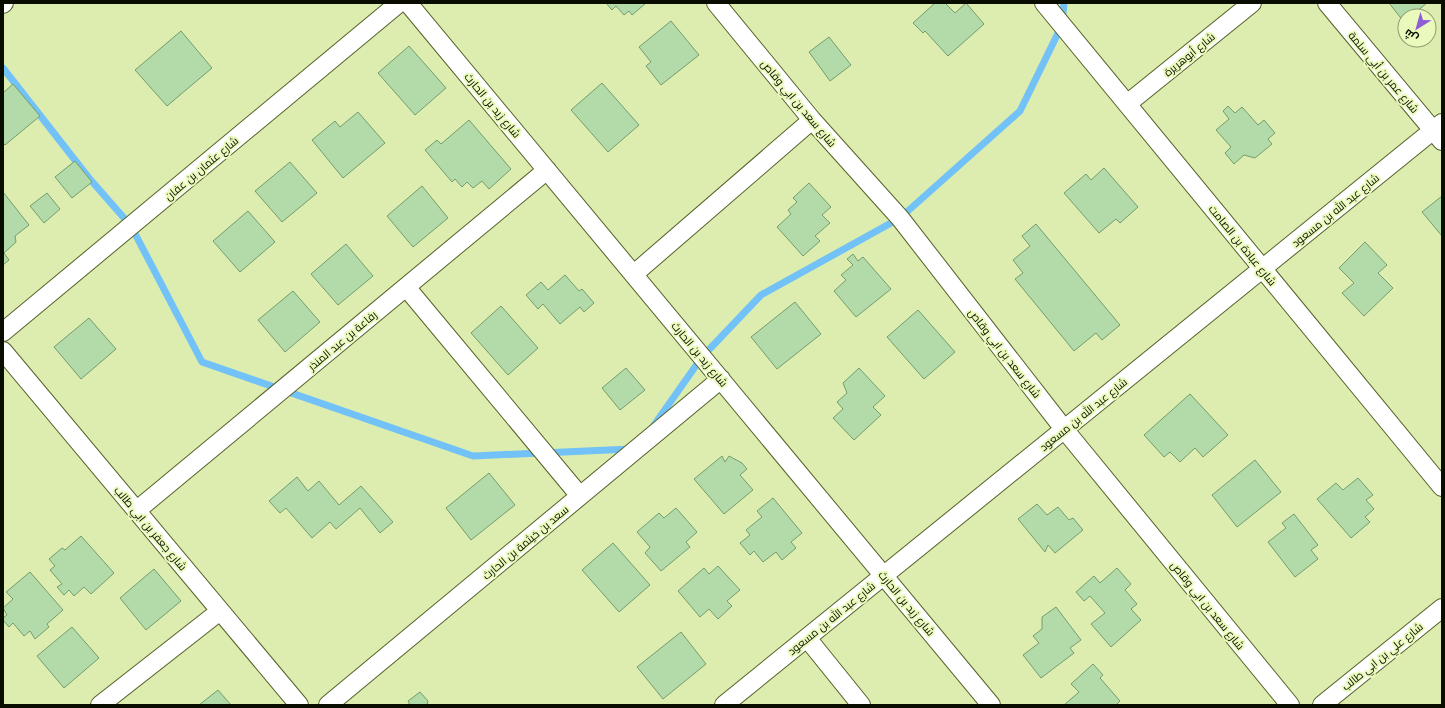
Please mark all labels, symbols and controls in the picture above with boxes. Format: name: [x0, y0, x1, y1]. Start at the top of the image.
north arrow: [1397, 8, 1437, 48]
street label: شارع أبوهريرة: [1161, 29, 1218, 80]
street label: شارع عمر بن أبي سلمة: [1346, 29, 1422, 115]
street label: شارع سعد بن ابي وقاص: [756, 57, 839, 151]
street label: شارع زيد بن الحارث: [461, 70, 524, 141]
street label: شارع عثمان بن عفان: [161, 133, 242, 204]
street label: شارع عبد الله بن مسعود: [1288, 170, 1383, 251]
street label: شارع عبادة بن الصامت: [1205, 202, 1279, 289]
street label: شارع سعد بن ابي وقاص: [964, 306, 1044, 402]
street label: رفاعة بن عبد المنذر: [304, 307, 380, 374]
street label: شارع زيد بن الحارث: [668, 319, 731, 390]
street label: شارع عبد الله بن مسعود: [1036, 374, 1131, 455]
street label: شارع جعفر بن ابي طالب: [110, 483, 190, 575]
street label: سعد بن خيثمة بن الحارث: [479, 502, 571, 583]
street label: شارع سعد بن ابي وقاص: [1166, 558, 1248, 654]
street label: شارع زيد بن الحارث: [875, 568, 938, 639]
street label: شارع عبد الله بن مسعود: [784, 578, 879, 659]
street label: شارع علي بن ابي طالب: [1339, 619, 1427, 695]

